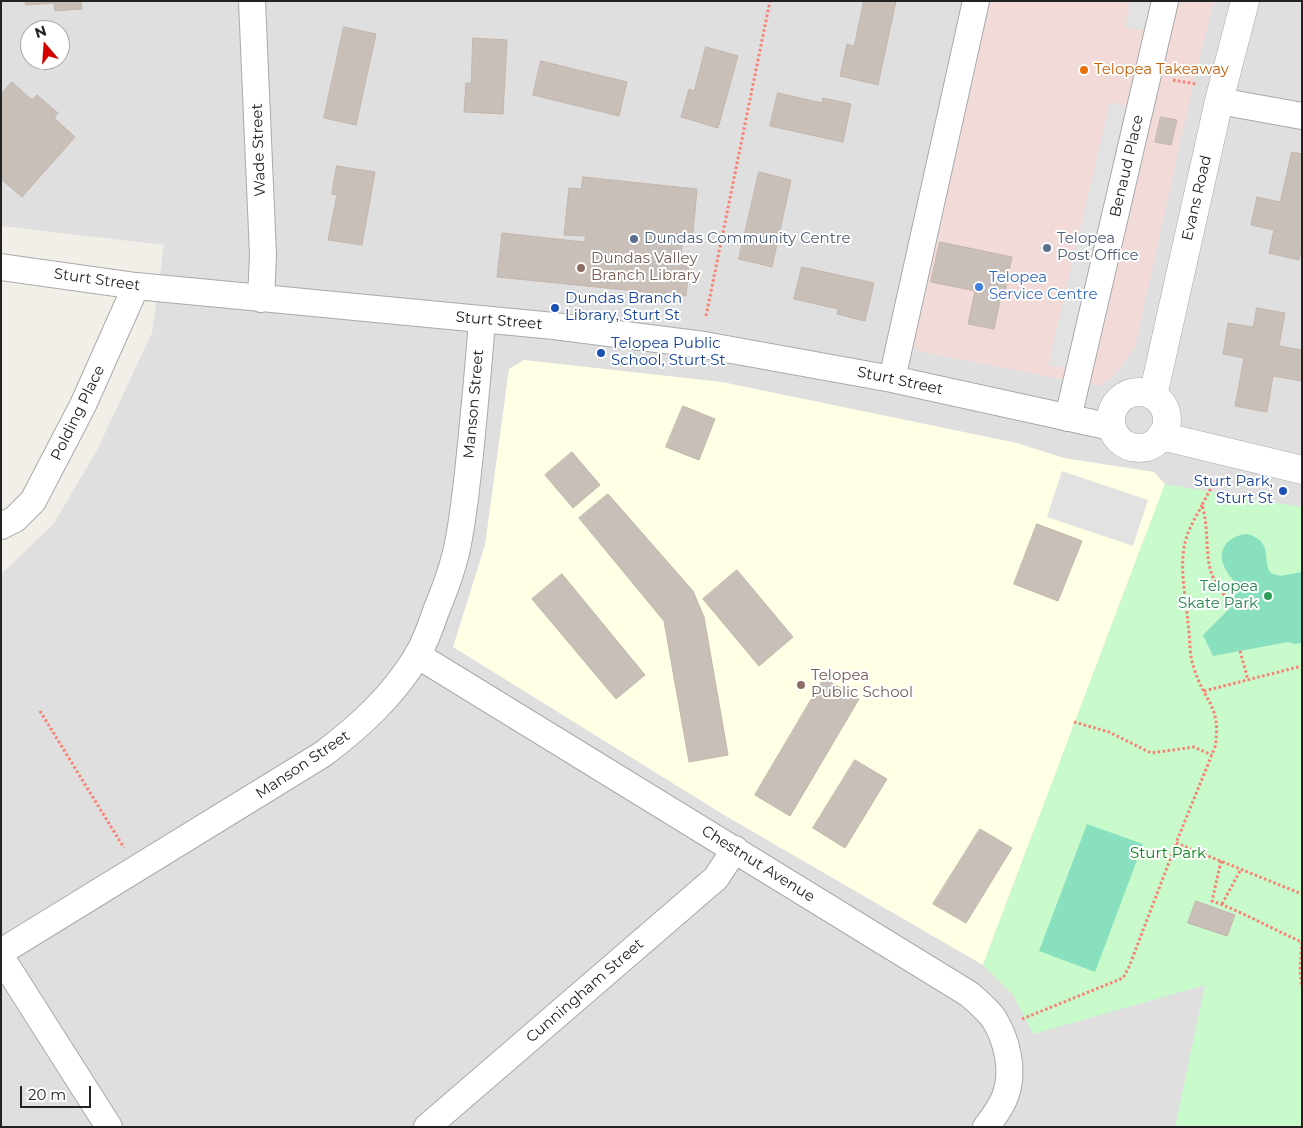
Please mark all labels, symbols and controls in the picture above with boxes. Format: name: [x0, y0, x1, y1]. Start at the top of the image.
north arrow: [20, 20, 70, 70]
text: N: [33, 21, 49, 42]
place label: Telopea Takeaway: [1094, 61, 1229, 79]
marker: Telopea Takeaway: [1078, 64, 1090, 76]
street label: Wade Street: [248, 103, 270, 197]
street label: Benaud Place: [1106, 113, 1148, 219]
street label: Evans Road: [1178, 154, 1216, 242]
place label: Dundas Community Centre: [644, 230, 851, 248]
place label: Telopea Post Office: [1057, 230, 1138, 265]
marker: Dundas Community Centre: [628, 233, 640, 245]
marker: Telopea Post Office: [1041, 242, 1053, 254]
place label: Dundas Valley Branch Library: [591, 250, 700, 285]
marker: Dundas Valley Branch Library: [575, 262, 587, 274]
street label: Sturt Street: [53, 265, 141, 295]
place label: Telopea Service Centre: [989, 269, 1097, 304]
marker: Telopea Service Centre: [973, 281, 985, 293]
place label: Dundas Branch Library, Sturt St: [565, 290, 682, 325]
marker: Dundas Branch Library, Sturt St: [549, 302, 561, 314]
street label: Sturt Street: [455, 308, 543, 334]
place label: Telopea Public School, Sturt St: [611, 335, 726, 370]
marker: Telopea Public School, Sturt St: [595, 347, 607, 359]
street label: Manson Street: [460, 349, 488, 459]
street label: Polding Place: [47, 362, 109, 464]
street label: Sturt Street: [856, 363, 944, 399]
place label: Sturt Park, Sturt St: [1194, 473, 1273, 508]
marker: Sturt Park, Sturt St: [1277, 485, 1289, 497]
place label: Telopea Skate Park: [1178, 578, 1258, 613]
marker: Telopea Skate Park: [1262, 590, 1274, 602]
place label: Telopea Public School: [811, 667, 913, 702]
marker: Telopea Public School: [795, 679, 807, 691]
street label: Manson Street: [253, 727, 353, 803]
street label: Chestnut Avenue: [698, 822, 818, 906]
park label: Sturt Park: [1130, 845, 1206, 863]
street label: Cunningham Street: [523, 935, 647, 1047]
scale bar: [22, 1076, 94, 1108]
text: 20 m: [28, 1085, 66, 1104]

